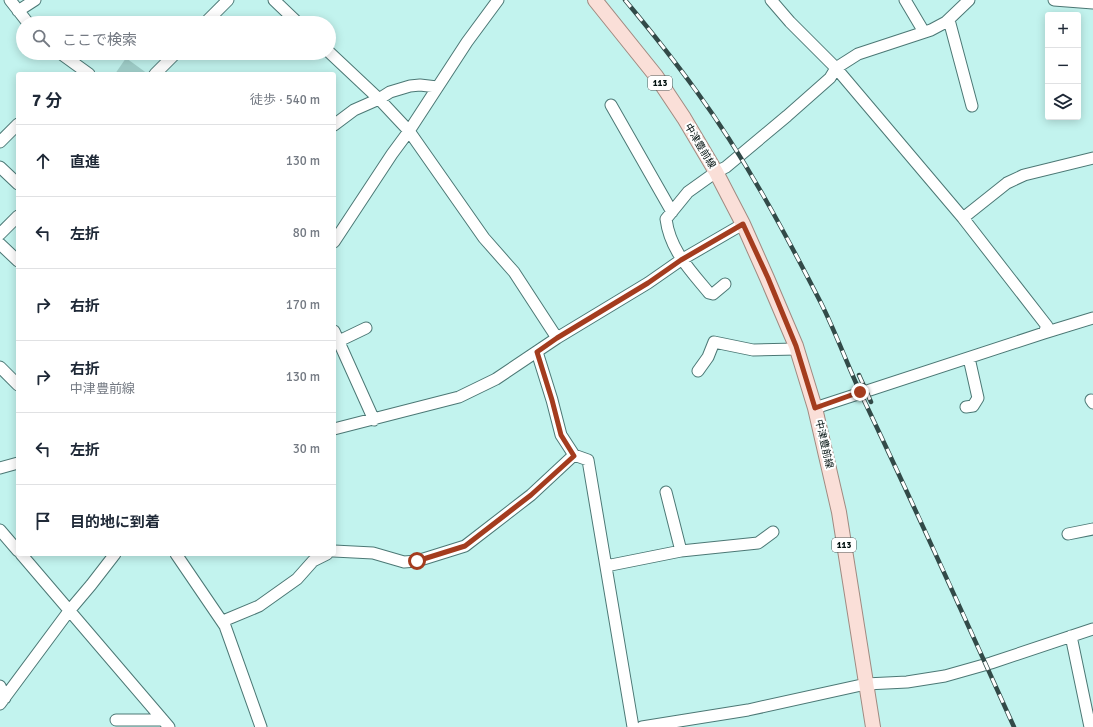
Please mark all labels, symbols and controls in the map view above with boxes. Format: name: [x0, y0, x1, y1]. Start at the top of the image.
map controls: [1045, 12, 1081, 120]
button: +: [1045, 12, 1081, 48]
search box: [16, 16, 336, 60]
icon: search: [30, 27, 52, 49]
text: ここで検索: [62, 31, 137, 49]
button: −: [1045, 48, 1081, 84]
road number: 113: [648, 76, 672, 90]
button: layers: [1045, 84, 1081, 120]
text: 7 分: [32, 90, 62, 111]
text: 徒歩 · 540 m: [250, 92, 320, 108]
street label: 中津豊前線: [682, 121, 718, 171]
icon: ahead: [32, 150, 54, 172]
text: 直進: [70, 153, 100, 171]
text: 130 m: [286, 153, 320, 169]
icon: left: [32, 222, 54, 244]
text: 左折: [70, 225, 100, 243]
text: 80 m: [293, 225, 320, 241]
icon: right: [32, 294, 54, 316]
text: 右折: [70, 297, 100, 315]
text: 170 m: [286, 297, 320, 313]
text: 右折: [70, 360, 100, 378]
icon: right: [32, 366, 54, 388]
text: 130 m: [286, 369, 320, 385]
text: 中津豊前線: [70, 381, 135, 397]
route end: [851, 383, 869, 401]
street label: 中津豊前線: [813, 418, 835, 470]
icon: left: [32, 438, 54, 460]
text: 左折: [70, 441, 100, 459]
text: 30 m: [293, 441, 320, 457]
icon: arrive: [32, 510, 54, 532]
text: 目的地に到着: [70, 513, 160, 531]
road number: 113: [832, 538, 856, 552]
route start: [408, 552, 426, 570]

